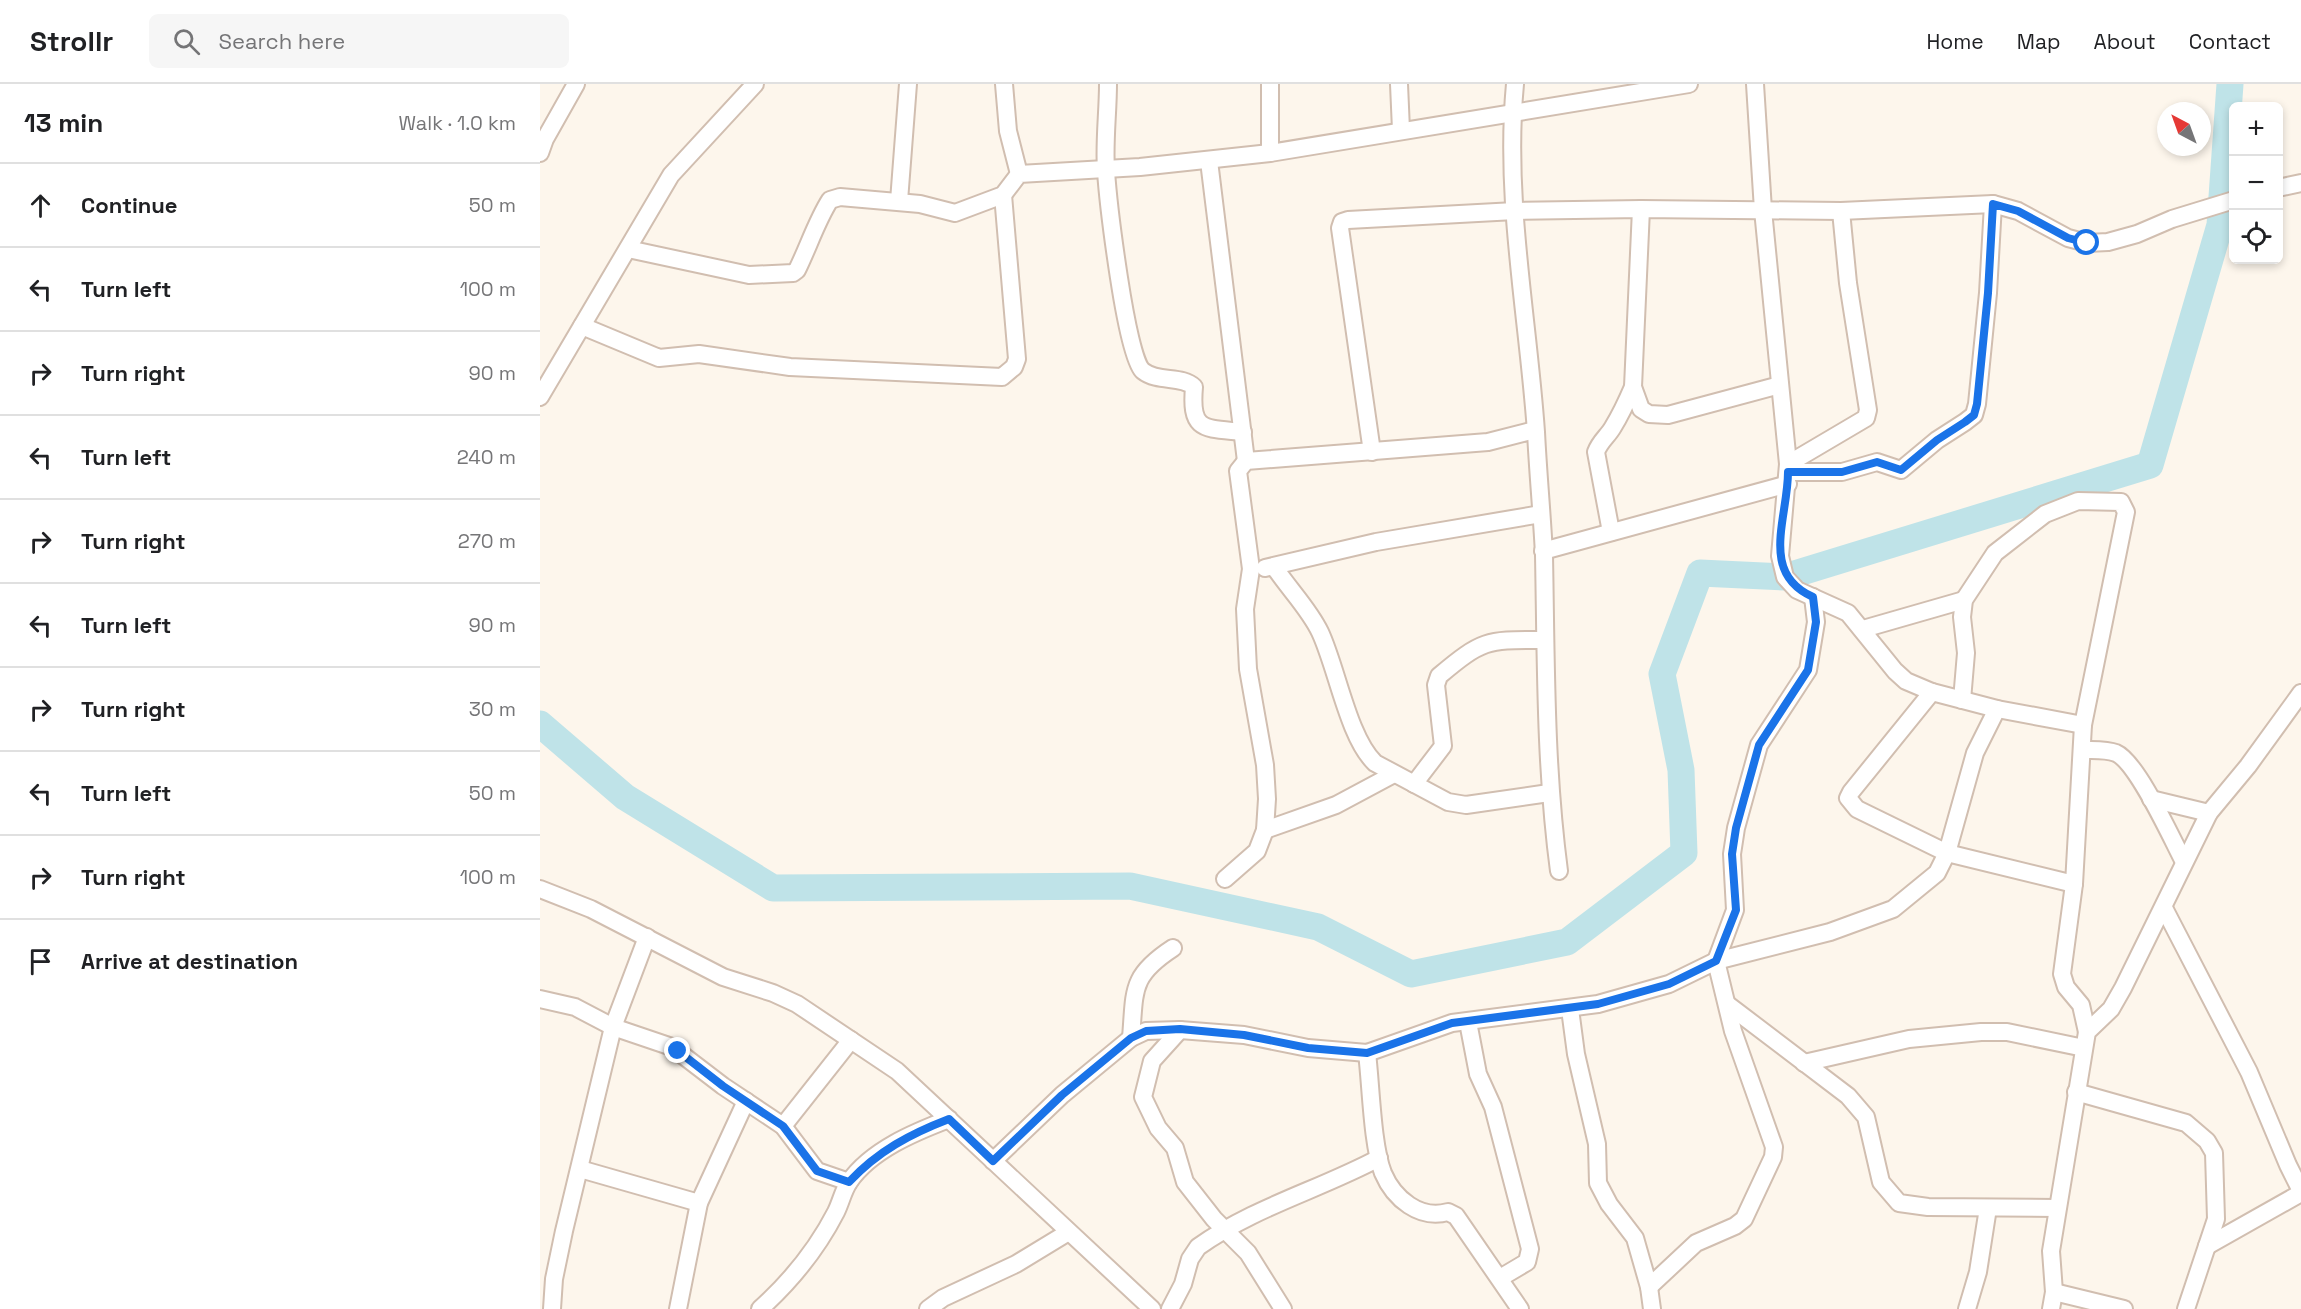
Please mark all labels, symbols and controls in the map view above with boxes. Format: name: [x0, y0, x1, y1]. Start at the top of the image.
search box: [149, 14, 569, 68]
text: Strollr: [30, 23, 113, 59]
icon: search: [170, 25, 203, 58]
text: Search here: [218, 27, 345, 55]
text: Home: [1926, 28, 1984, 55]
text: Map: [2017, 28, 2061, 55]
text: About: [2094, 28, 2156, 55]
text: Contact: [2189, 28, 2271, 55]
north arrow: [2157, 102, 2211, 156]
map controls: [2229, 102, 2283, 264]
button: +: [2229, 102, 2283, 156]
text: 13 min: [24, 106, 103, 140]
text: Walk · 1.0 km: [398, 110, 516, 136]
button: −: [2229, 156, 2283, 210]
icon: ahead: [24, 189, 57, 222]
text: Continue: [81, 191, 177, 219]
text: 50 m: [469, 192, 516, 218]
button: locate: [2229, 210, 2283, 264]
route start: [2073, 229, 2099, 255]
icon: left: [24, 273, 57, 306]
text: Turn left: [81, 275, 171, 303]
text: 100 m: [460, 276, 516, 302]
icon: right: [24, 357, 57, 390]
text: Turn right: [81, 359, 186, 387]
text: 90 m: [469, 360, 516, 386]
icon: left: [24, 441, 57, 474]
text: Turn left: [81, 443, 171, 471]
text: 240 m: [457, 444, 516, 470]
icon: right: [24, 525, 57, 558]
text: Turn right: [81, 527, 186, 555]
text: 270 m: [458, 528, 516, 554]
icon: left: [24, 609, 57, 642]
text: Turn left: [81, 611, 171, 639]
text: 90 m: [469, 612, 516, 638]
icon: right: [24, 693, 57, 726]
text: Turn right: [81, 695, 186, 723]
text: 30 m: [469, 696, 516, 722]
icon: left: [24, 777, 57, 810]
text: Turn left: [81, 779, 171, 807]
text: 50 m: [469, 780, 516, 806]
icon: right: [24, 861, 57, 894]
text: Turn right: [81, 863, 186, 891]
text: 100 m: [460, 864, 516, 890]
icon: arrive: [24, 945, 57, 978]
text: Arrive at destination: [81, 947, 298, 975]
route end: [664, 1037, 690, 1063]

